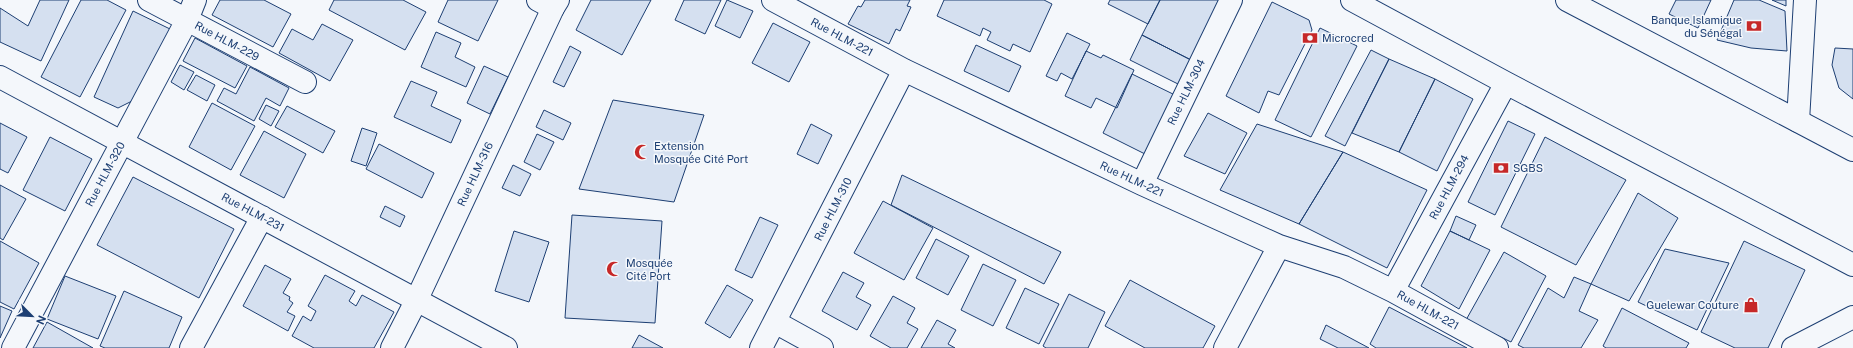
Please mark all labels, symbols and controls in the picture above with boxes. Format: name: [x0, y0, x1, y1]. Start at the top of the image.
place label: Banque Islamique du Sénégal: [1651, 14, 1742, 39]
street label: Rue HLM-221: [809, 16, 875, 58]
bank icon: Banque Islamique du Sénégal: [1745, 17, 1763, 35]
street label: Rue HLM-229: [193, 19, 261, 63]
bank icon: Microcred: [1301, 29, 1319, 47]
place label: Microcred: [1322, 32, 1374, 44]
street label: Rue HLM-304: [1165, 57, 1207, 127]
street label: Rue HLM-320: [83, 139, 127, 208]
street label: Rue HLM-316: [455, 140, 495, 208]
place label: Extension Mosquée Cité Port: [654, 140, 748, 165]
mosque icon: Extension Mosquée Cité Port: [633, 143, 651, 161]
street label: Rue HLM-294: [1427, 153, 1471, 221]
street label: Rue HLM-221: [1098, 159, 1166, 199]
bank icon: SGBS: [1492, 159, 1510, 177]
place label: SGBS: [1513, 162, 1543, 174]
street label: Rue HLM-310: [812, 175, 854, 243]
street label: Rue HLM-231: [220, 190, 286, 234]
place label: Mosquée Cité Port: [626, 257, 673, 282]
mosque icon: Mosquée Cité Port: [605, 260, 623, 278]
street label: Rue HLM-221: [1395, 288, 1461, 332]
north arrow: [12, 296, 52, 336]
shop icon: Guelewar Couture: [1742, 296, 1760, 314]
place label: Guelewar Couture: [1646, 299, 1739, 311]
text: N: [34, 314, 48, 326]

